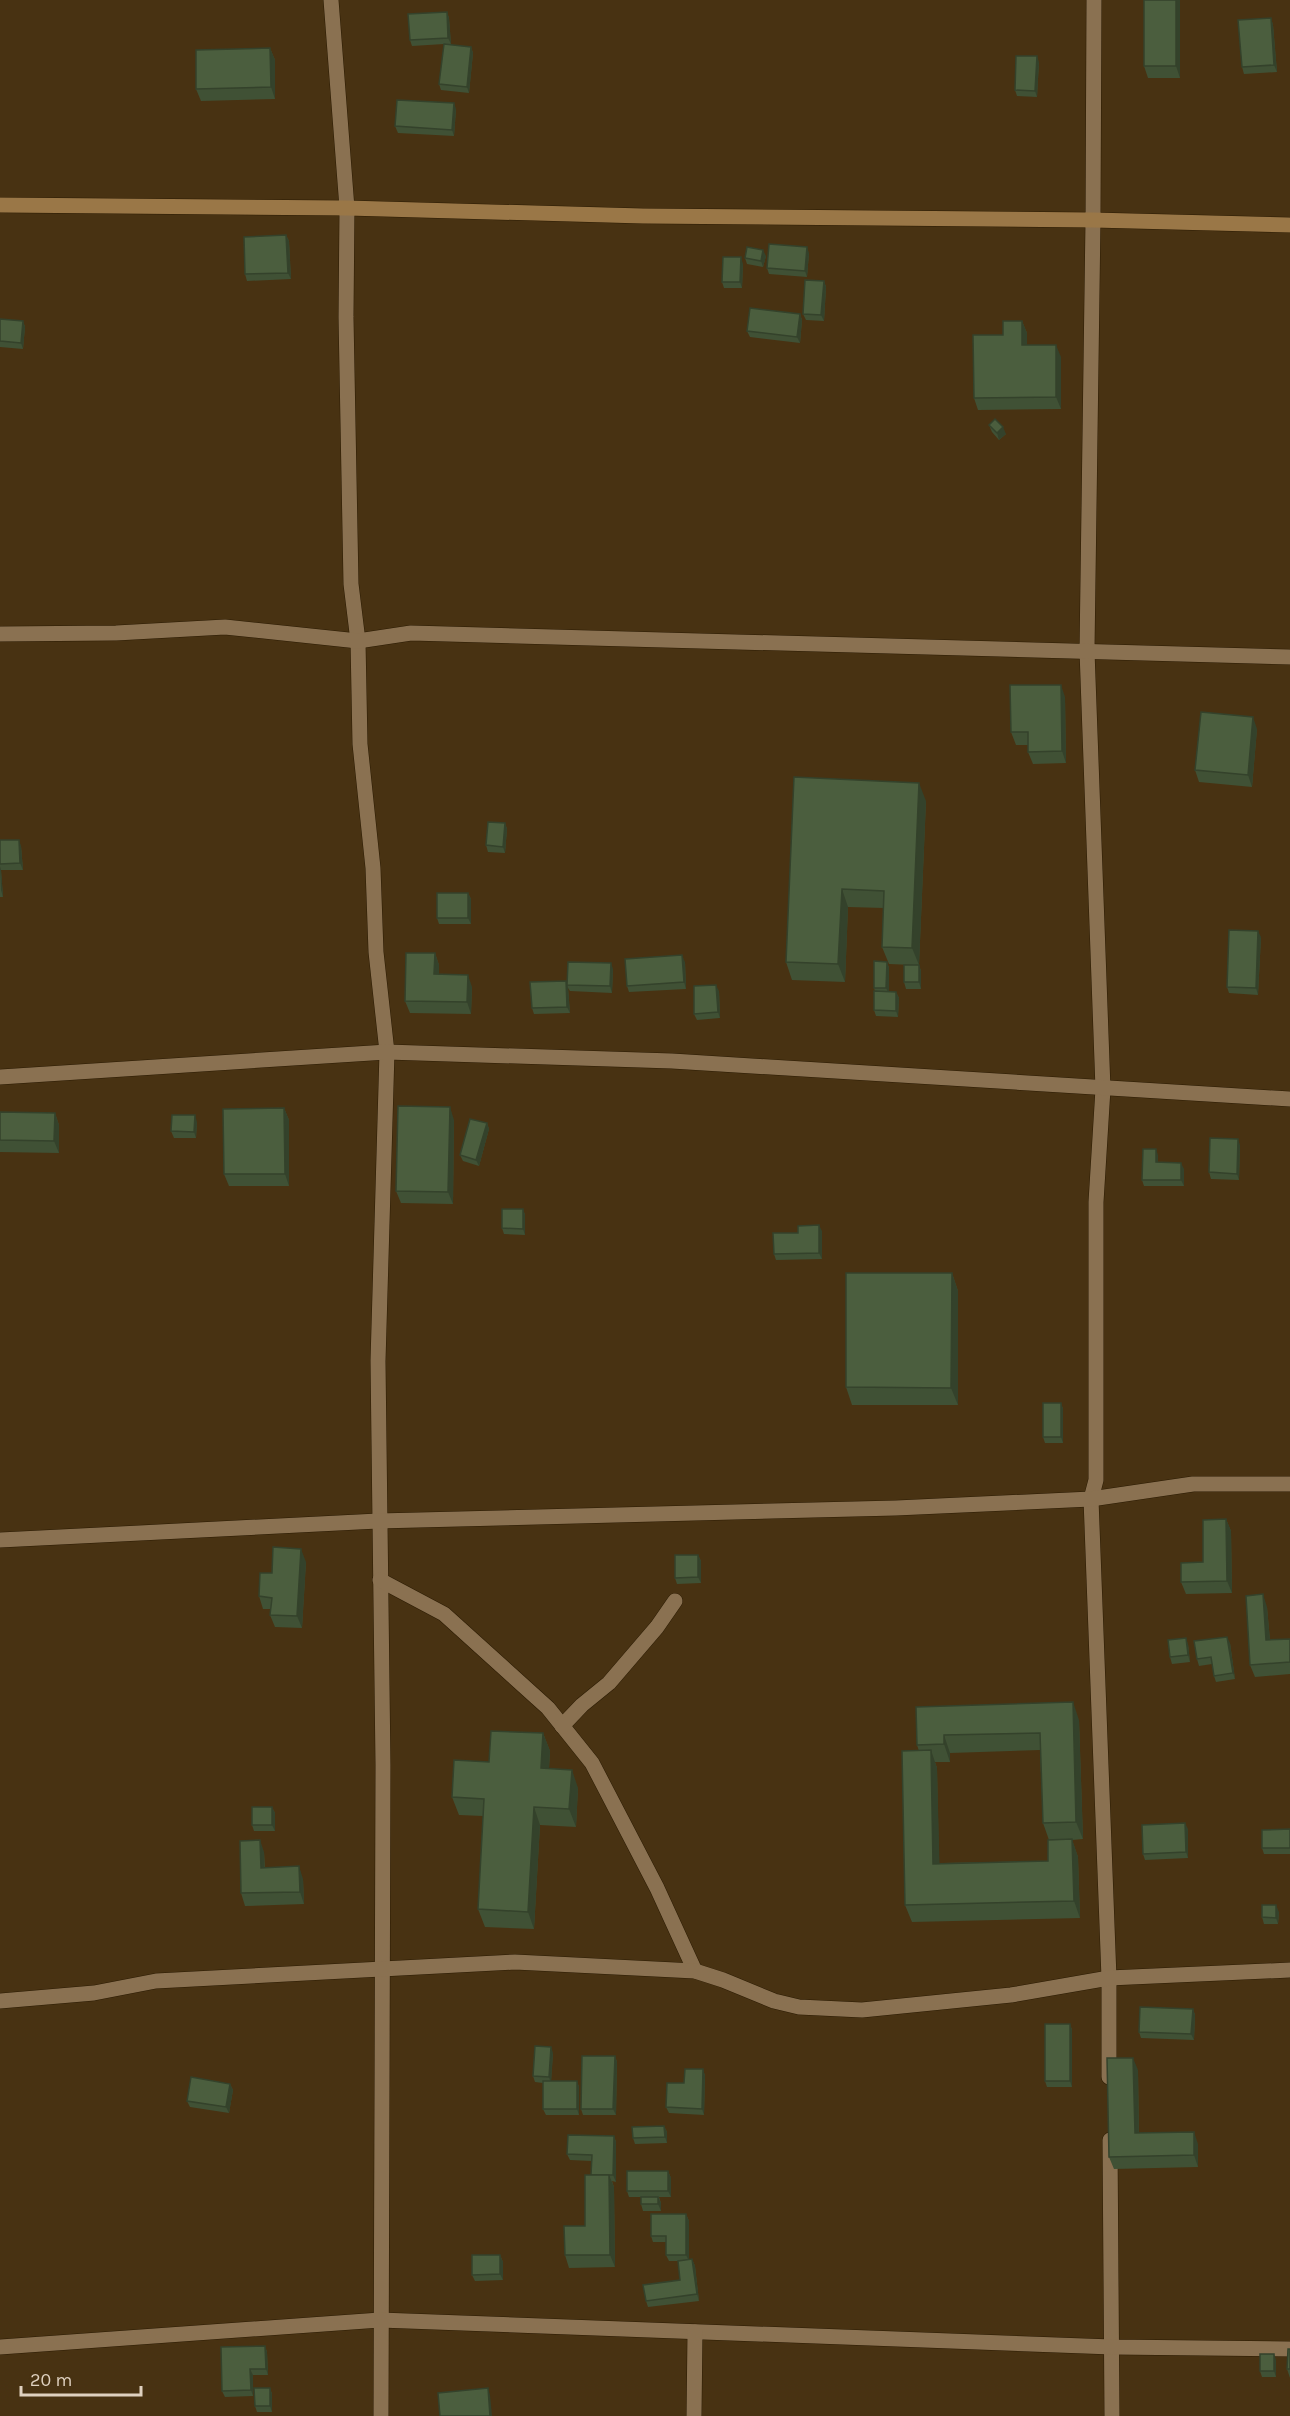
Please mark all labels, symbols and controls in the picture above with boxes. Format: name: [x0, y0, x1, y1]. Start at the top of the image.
scale bar: [21, 2359, 141, 2397]
text: 20 m: [30, 2369, 72, 2391]

